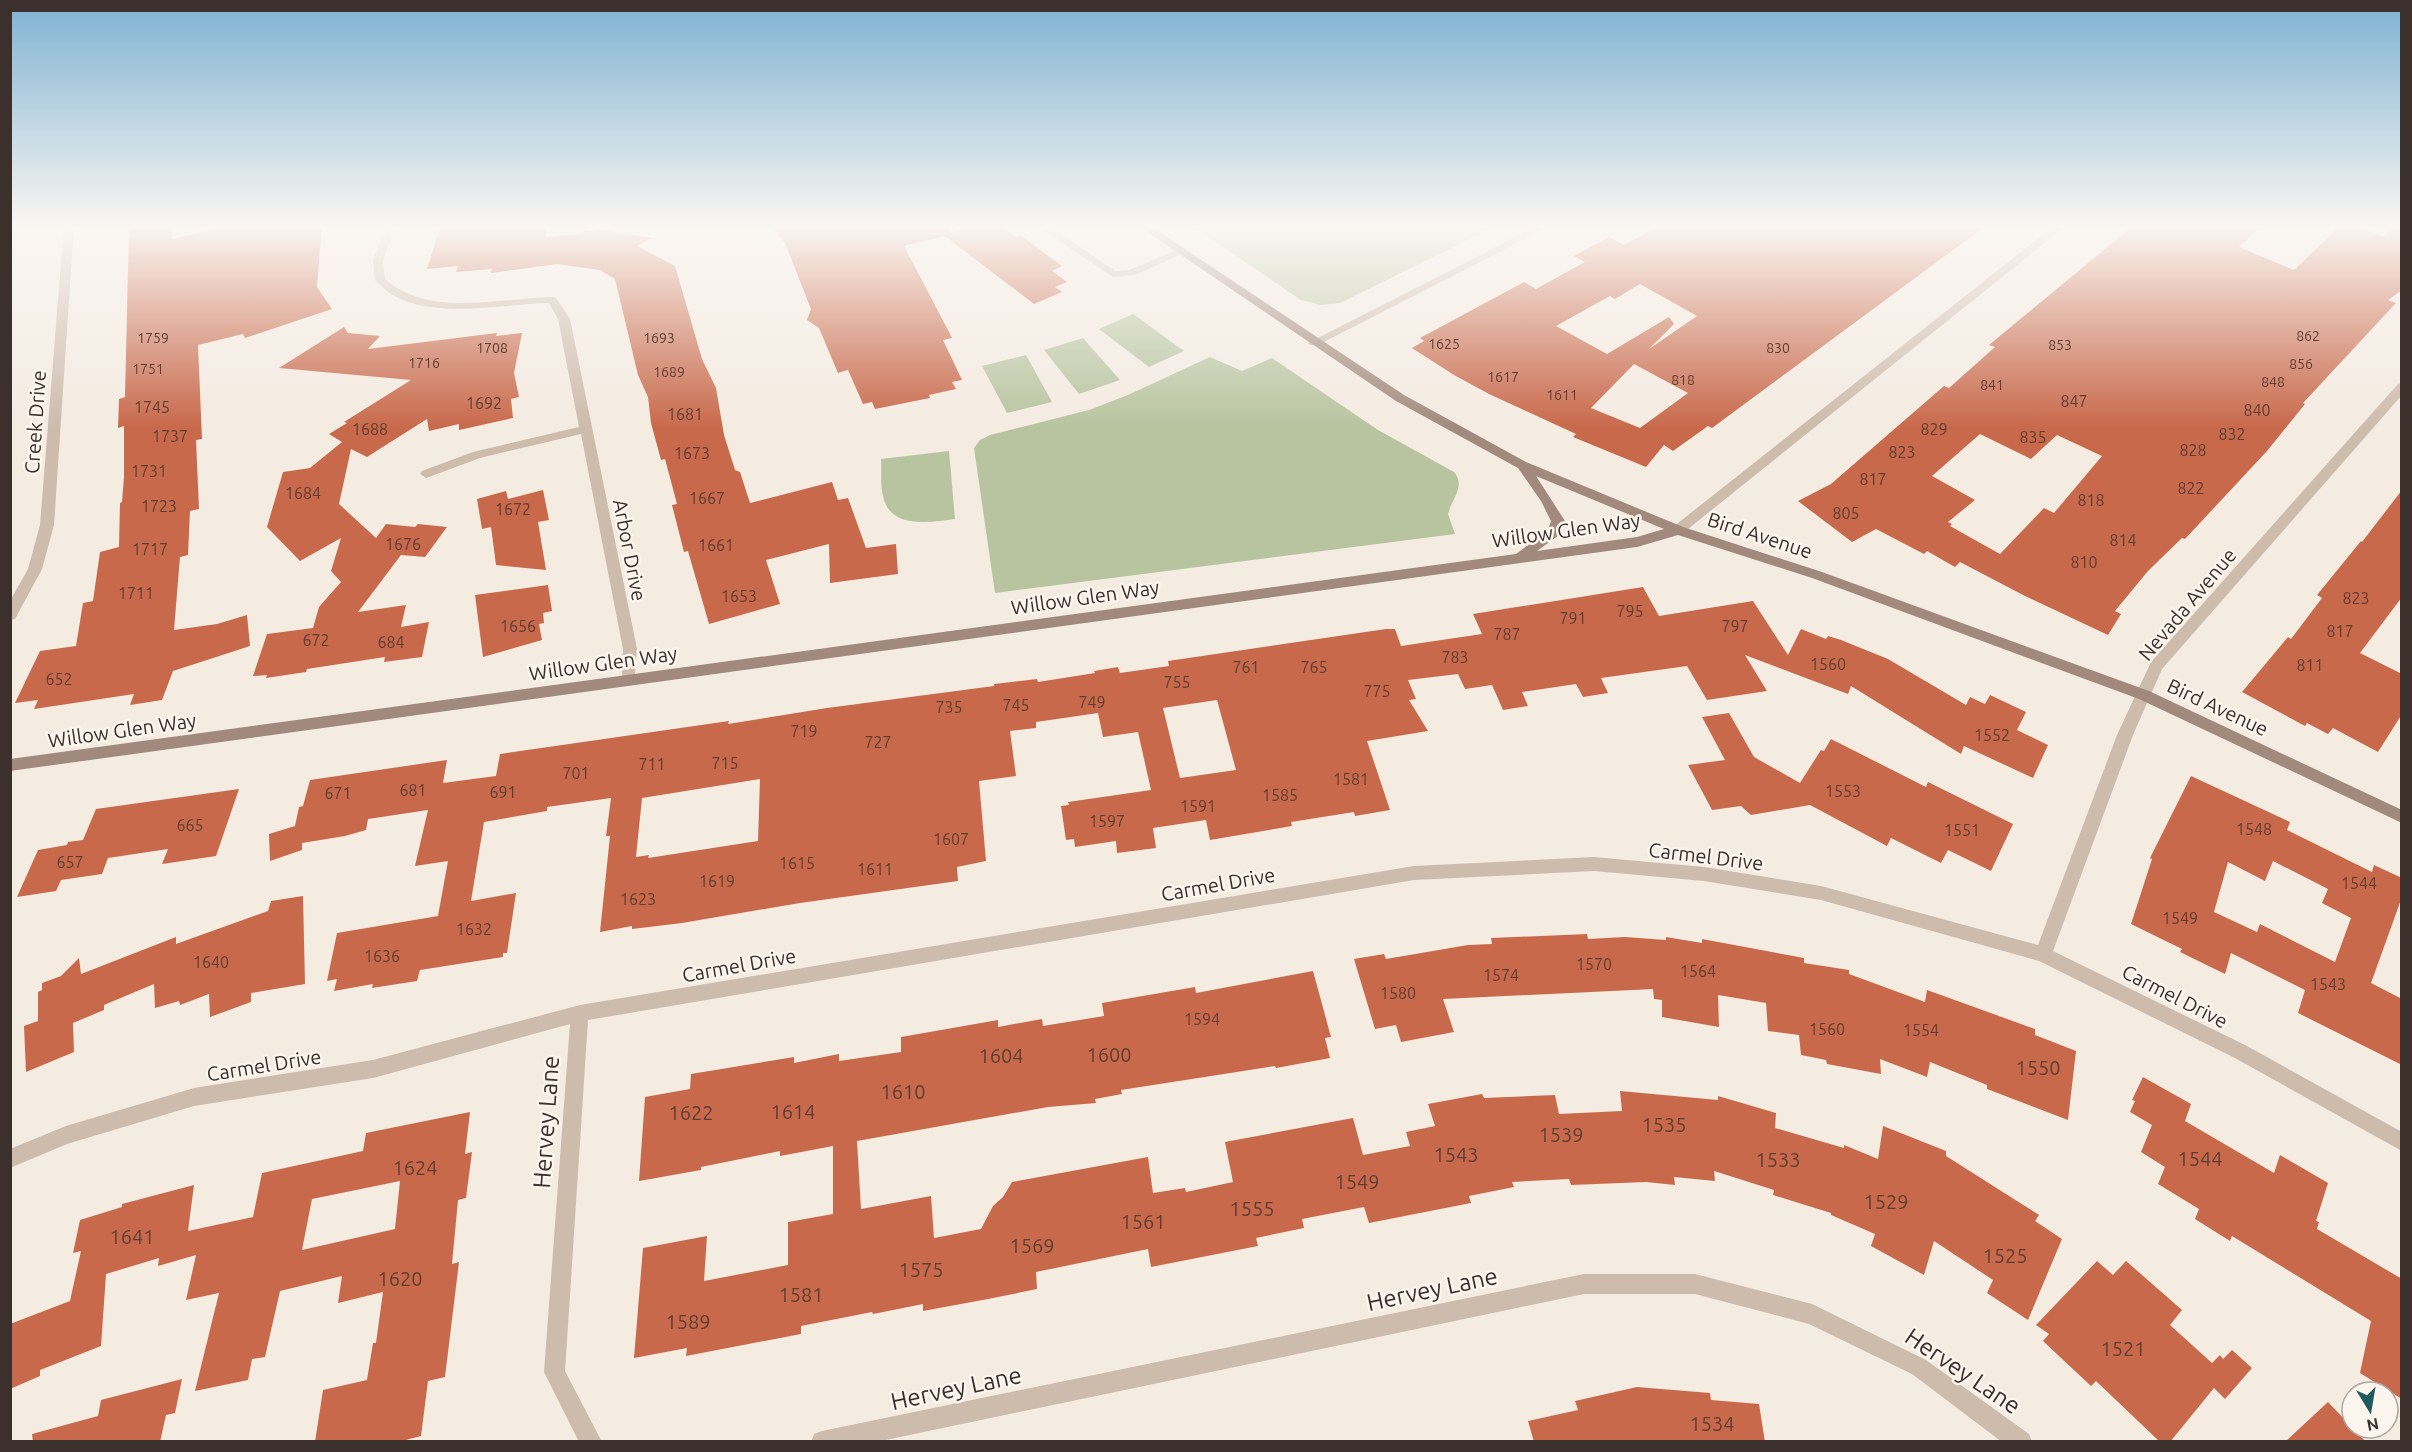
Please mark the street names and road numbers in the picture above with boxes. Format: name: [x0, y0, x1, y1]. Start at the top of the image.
street label: Creek Drive: [20, 369, 50, 475]
street label: Arbor Drive: [609, 497, 651, 603]
street label: Bird Avenue: [1705, 507, 1815, 563]
street label: Willow Glen Way: [1490, 508, 1642, 552]
street label: Nevada Avenue: [2133, 543, 2241, 665]
street label: Willow Glen Way: [1009, 575, 1161, 619]
street label: Willow Glen Way: [527, 641, 679, 685]
street label: Bird Avenue: [2164, 674, 2272, 740]
street label: Willow Glen Way: [46, 708, 198, 752]
street label: Carmel Drive: [1647, 838, 1765, 874]
street label: Carmel Drive: [1159, 863, 1277, 905]
street label: Carmel Drive: [680, 944, 798, 986]
street label: Carmel Drive: [2118, 960, 2232, 1032]
street label: Carmel Drive: [205, 1045, 323, 1085]
street label: Hervey Lane: [528, 1055, 564, 1189]
street label: Hervey Lane: [1364, 1262, 1500, 1316]
street label: Hervey Lane: [1900, 1323, 2026, 1419]
street label: Hervey Lane: [888, 1361, 1024, 1415]

